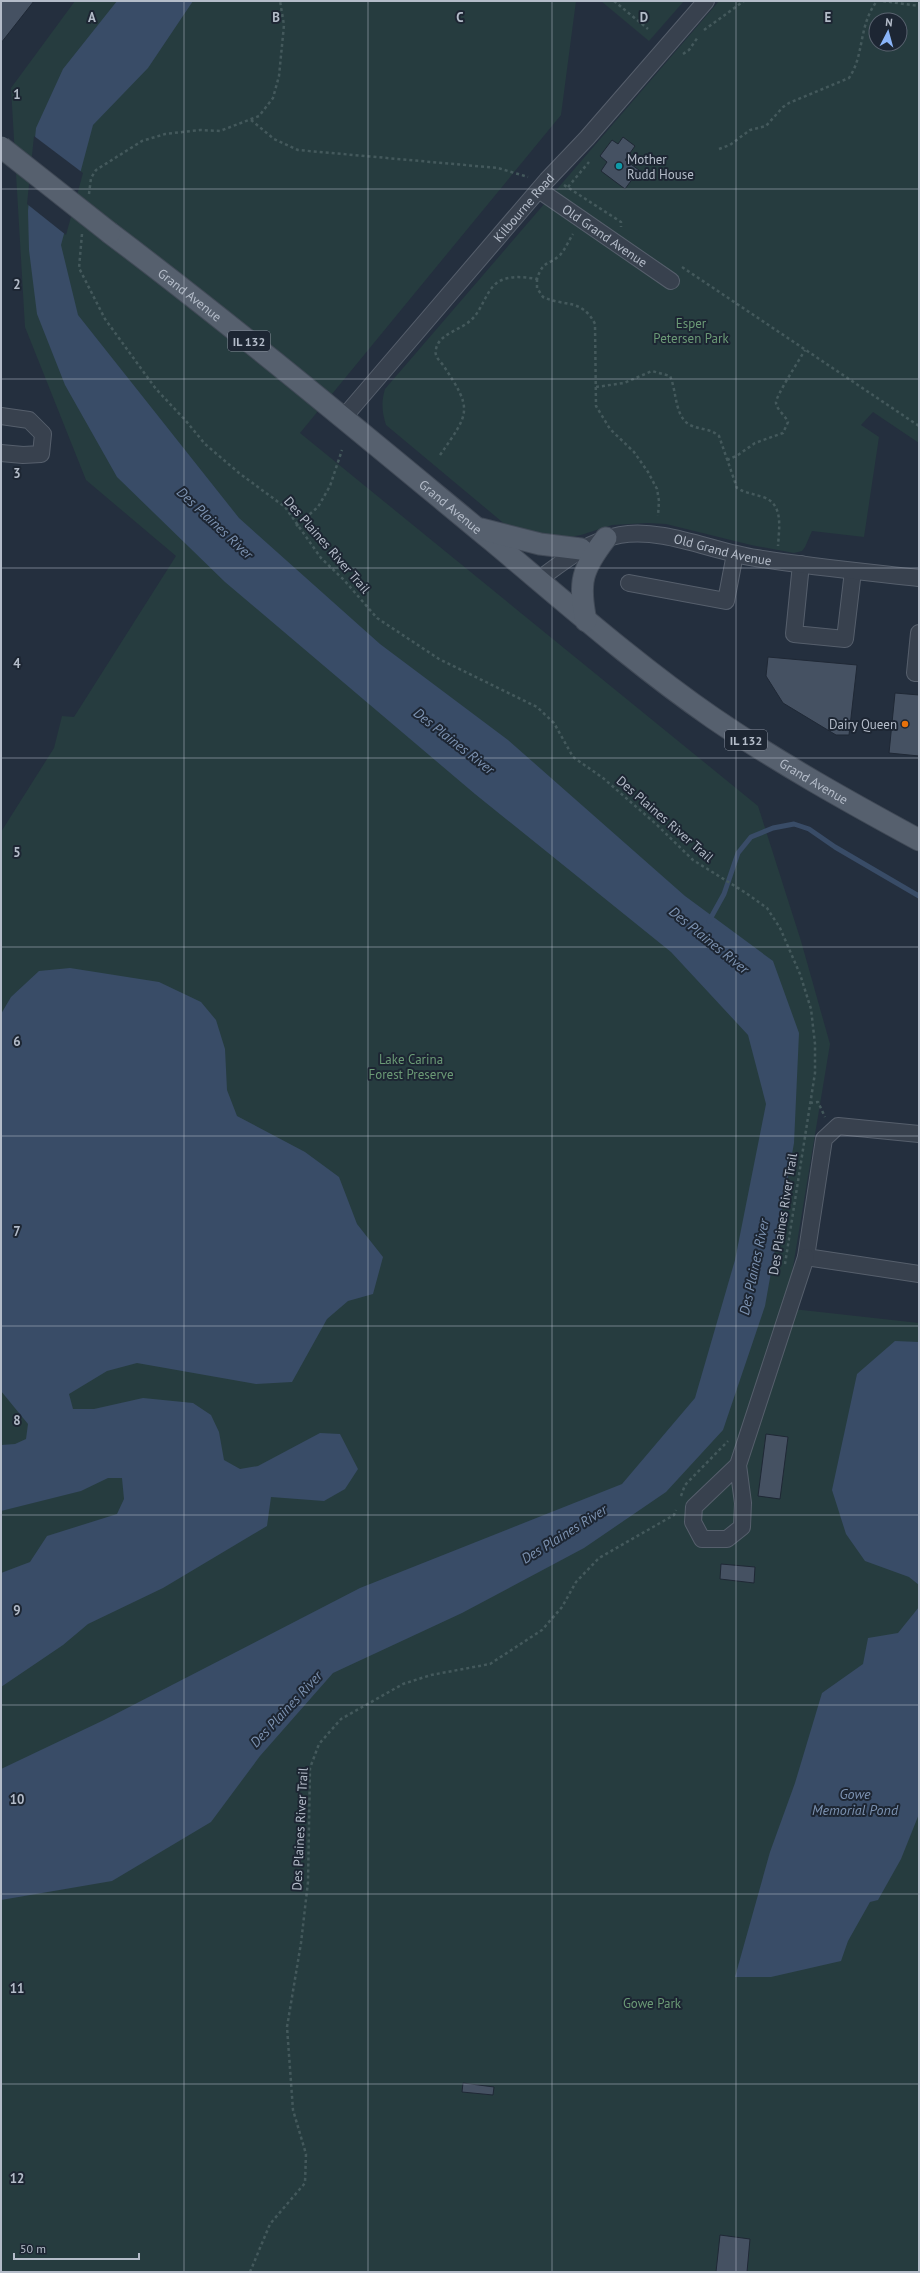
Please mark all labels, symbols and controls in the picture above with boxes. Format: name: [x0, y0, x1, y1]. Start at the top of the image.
text: A: [88, 9, 96, 26]
text: B: [272, 9, 280, 26]
text: C: [456, 9, 464, 26]
text: D: [640, 9, 648, 26]
text: E: [825, 9, 832, 26]
north arrow: [868, 12, 908, 52]
text: N: [885, 15, 893, 29]
text: 1: [13, 86, 21, 103]
place label: Mother Rudd House: [627, 151, 694, 183]
marker: Mother Rudd House: [614, 161, 624, 171]
street label: Kilbourne Road: [489, 169, 558, 245]
street label: Old Grand Avenue: [559, 200, 651, 271]
street label: Grand Avenue: [155, 264, 225, 325]
text: 2: [13, 276, 21, 293]
park label: Esper Petersen Park: [653, 315, 729, 347]
road number: IL 132: [228, 331, 270, 351]
text: 3: [13, 465, 21, 482]
street label: Grand Avenue: [416, 476, 486, 538]
water label: Des Plaines River: [173, 483, 258, 564]
street label: Des Plaines River Trail: [280, 493, 374, 597]
street label: Old Grand Avenue: [672, 530, 773, 569]
text: 4: [13, 655, 21, 672]
water label: Des Plaines River: [410, 704, 499, 779]
place label: Dairy Queen: [829, 716, 897, 733]
marker: Dairy Queen: [900, 719, 910, 729]
road number: IL 132: [725, 730, 767, 750]
street label: Grand Avenue: [776, 754, 851, 808]
street label: Des Plaines River Trail: [613, 772, 717, 866]
text: 5: [13, 844, 21, 861]
water label: Des Plaines River: [665, 902, 754, 979]
text: 6: [13, 1033, 21, 1050]
park label: Lake Carina Forest Preserve: [368, 1051, 454, 1083]
street label: Des Plaines River Trail: [765, 1152, 801, 1276]
water label: Des Plaines River: [735, 1216, 773, 1317]
text: 7: [13, 1223, 21, 1240]
text: 8: [13, 1412, 21, 1429]
water label: Des Plaines River: [518, 1500, 611, 1568]
text: 9: [13, 1602, 21, 1619]
water label: Des Plaines River: [246, 1666, 327, 1751]
street label: Des Plaines River Trail: [288, 1767, 312, 1891]
water label: Gowe Memorial Pond: [812, 1785, 899, 1819]
text: 10: [10, 1791, 24, 1808]
text: 11: [10, 1980, 24, 1997]
park label: Gowe Park: [623, 1995, 682, 2012]
text: 12: [10, 2170, 24, 2187]
scale bar: [14, 2235, 139, 2261]
text: 50 m: [20, 2241, 46, 2256]

